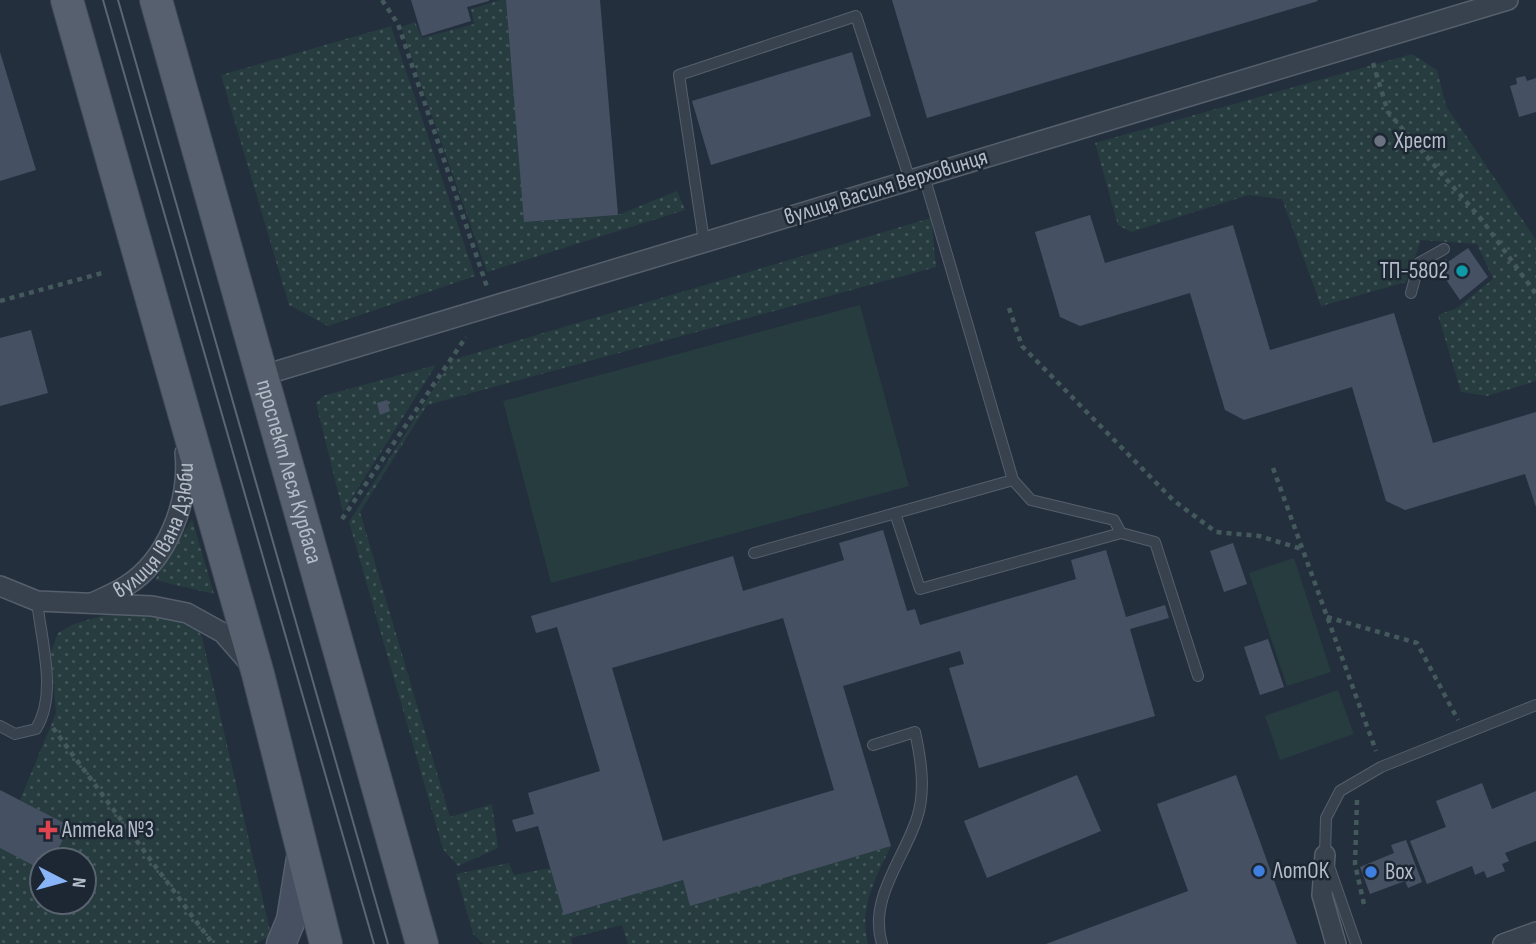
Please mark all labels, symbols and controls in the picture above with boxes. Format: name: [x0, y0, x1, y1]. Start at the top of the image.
place label: Хрест: [1393, 127, 1446, 155]
marker: Хрест: [1372, 133, 1388, 149]
street label: вулиця Василя Верховинця: [781, 143, 991, 231]
place label: ТП-5802: [1379, 257, 1448, 285]
marker: ТП-5802: [1454, 263, 1470, 279]
street label: проспект Леся Курбаса: [250, 376, 328, 567]
street label: вулиця Івана Дзюби: [108, 463, 200, 605]
place label: Аптека №3: [61, 816, 154, 844]
marker: Аптека №3: [40, 822, 56, 838]
north arrow: [28, 846, 98, 916]
place label: ЛотОК: [1272, 857, 1330, 885]
place label: Box: [1385, 858, 1414, 886]
marker: ЛотОК: [1251, 863, 1267, 879]
marker: Box: [1363, 864, 1379, 880]
text: N: [66, 876, 90, 889]

